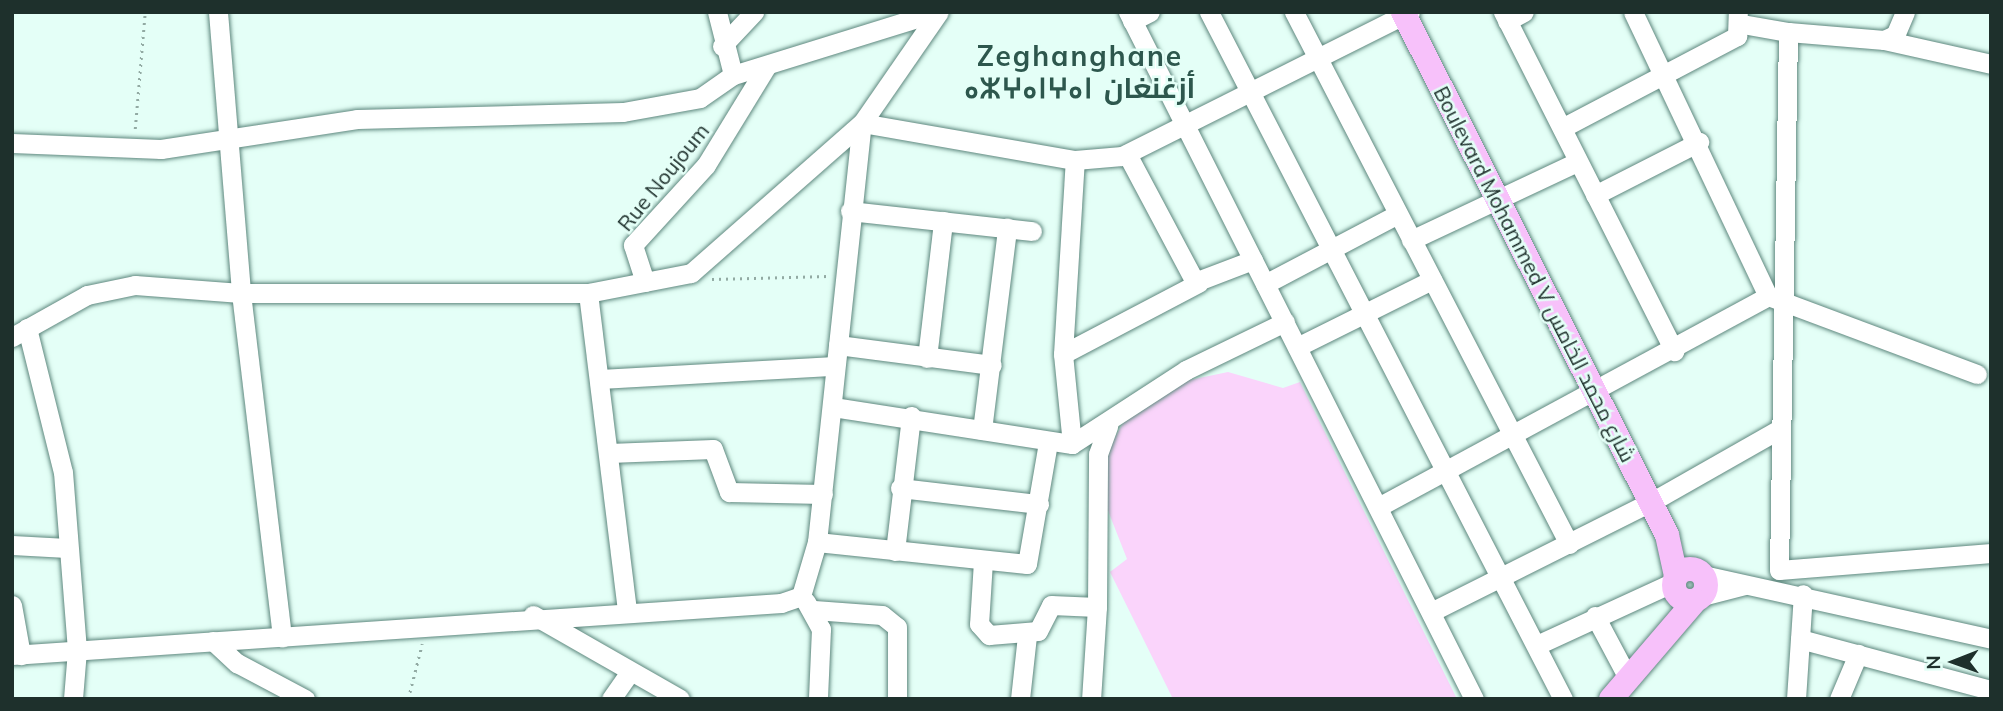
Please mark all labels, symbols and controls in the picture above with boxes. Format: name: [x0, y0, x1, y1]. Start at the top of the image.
district label: Zeghanghane ⴰⵣⵖⴰⵏⵖⴰⵏ أزغنغان: [974, 39, 1186, 105]
street label: Boulevard Mohammed V شارع محمد الخامس: [1429, 82, 1641, 466]
street label: Rue Noujoum: [612, 118, 714, 236]
north arrow: [1919, 627, 1989, 697]
text: N: [1921, 655, 1945, 670]

